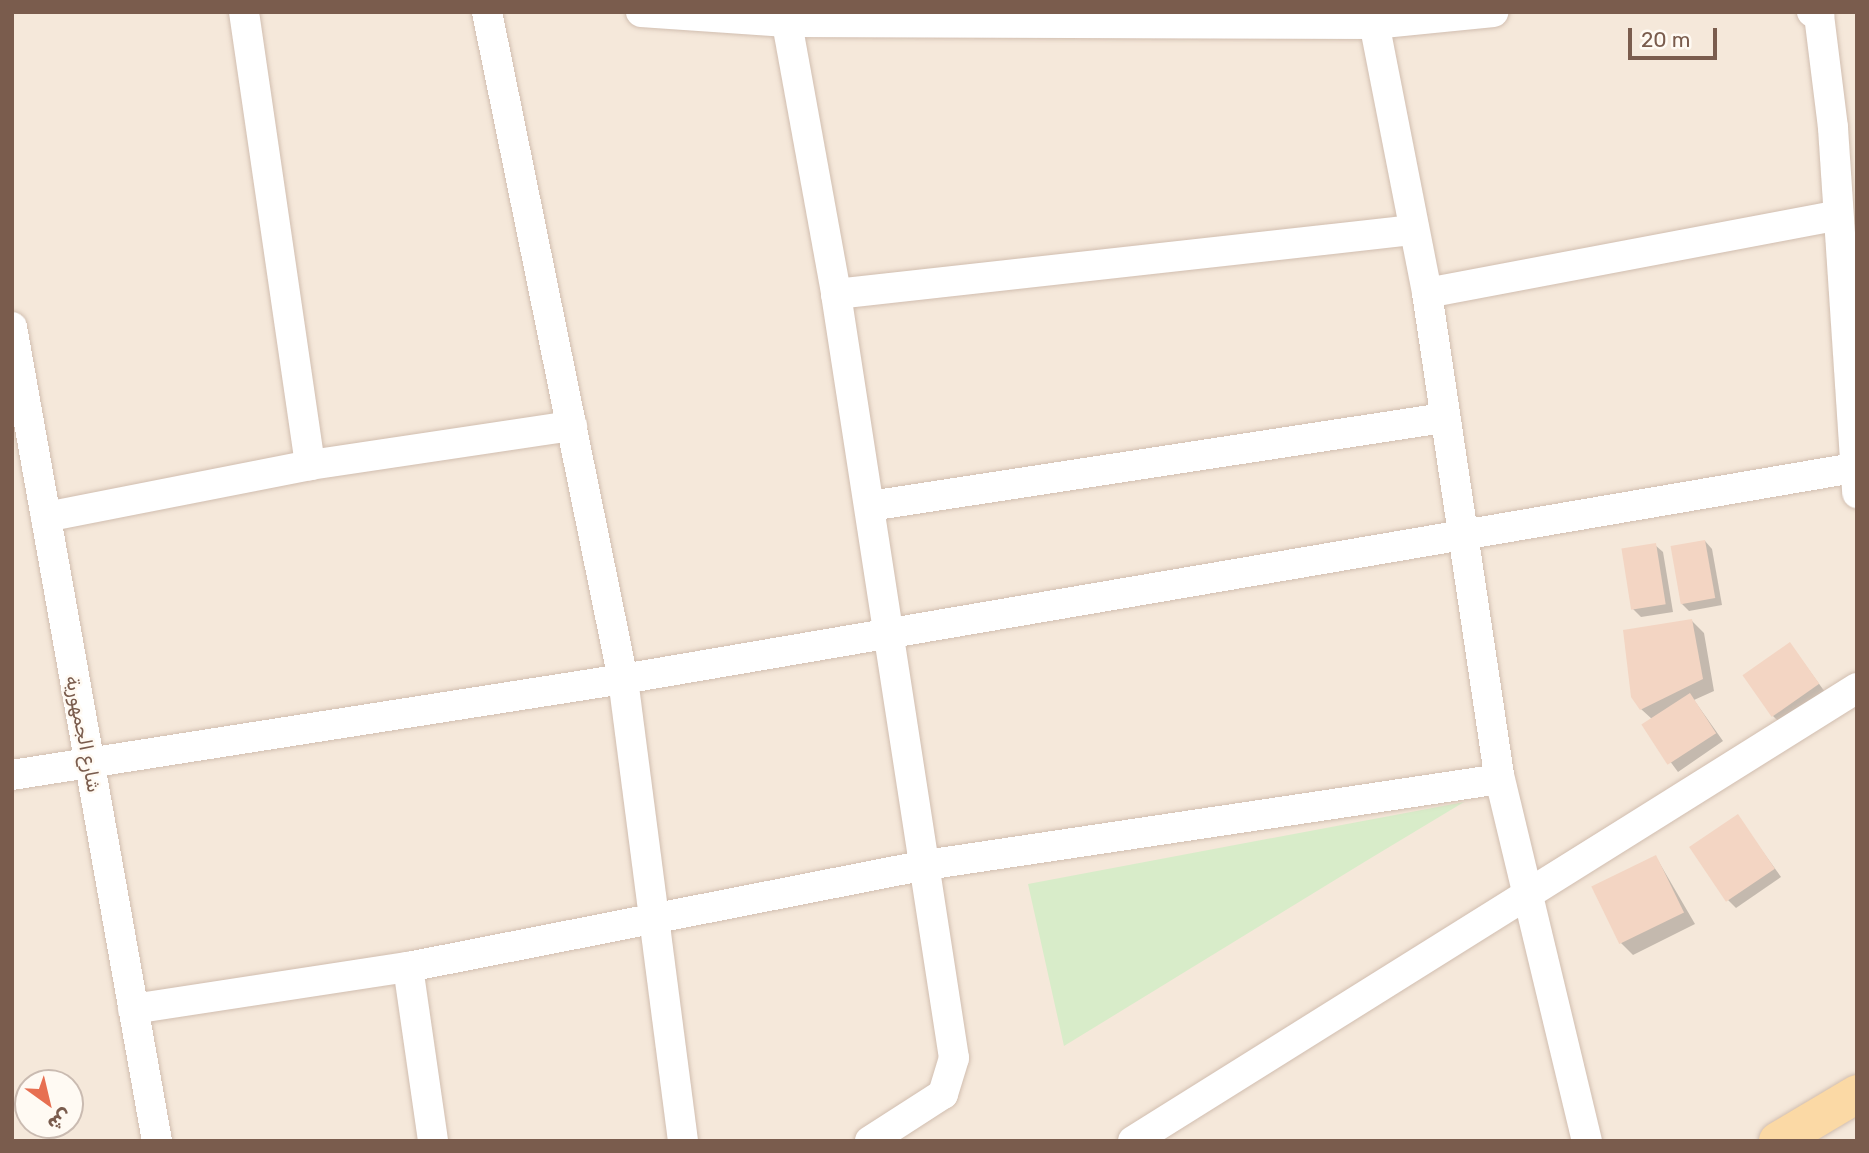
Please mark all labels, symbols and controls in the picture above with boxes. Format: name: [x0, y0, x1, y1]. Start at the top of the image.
scale bar: [1631, 14, 1720, 58]
text: 20 m: [1641, 27, 1690, 52]
street label: شارع الجمهورية: [60, 674, 106, 794]
north arrow: [14, 1069, 84, 1139]
text: ش: [43, 1104, 76, 1136]

